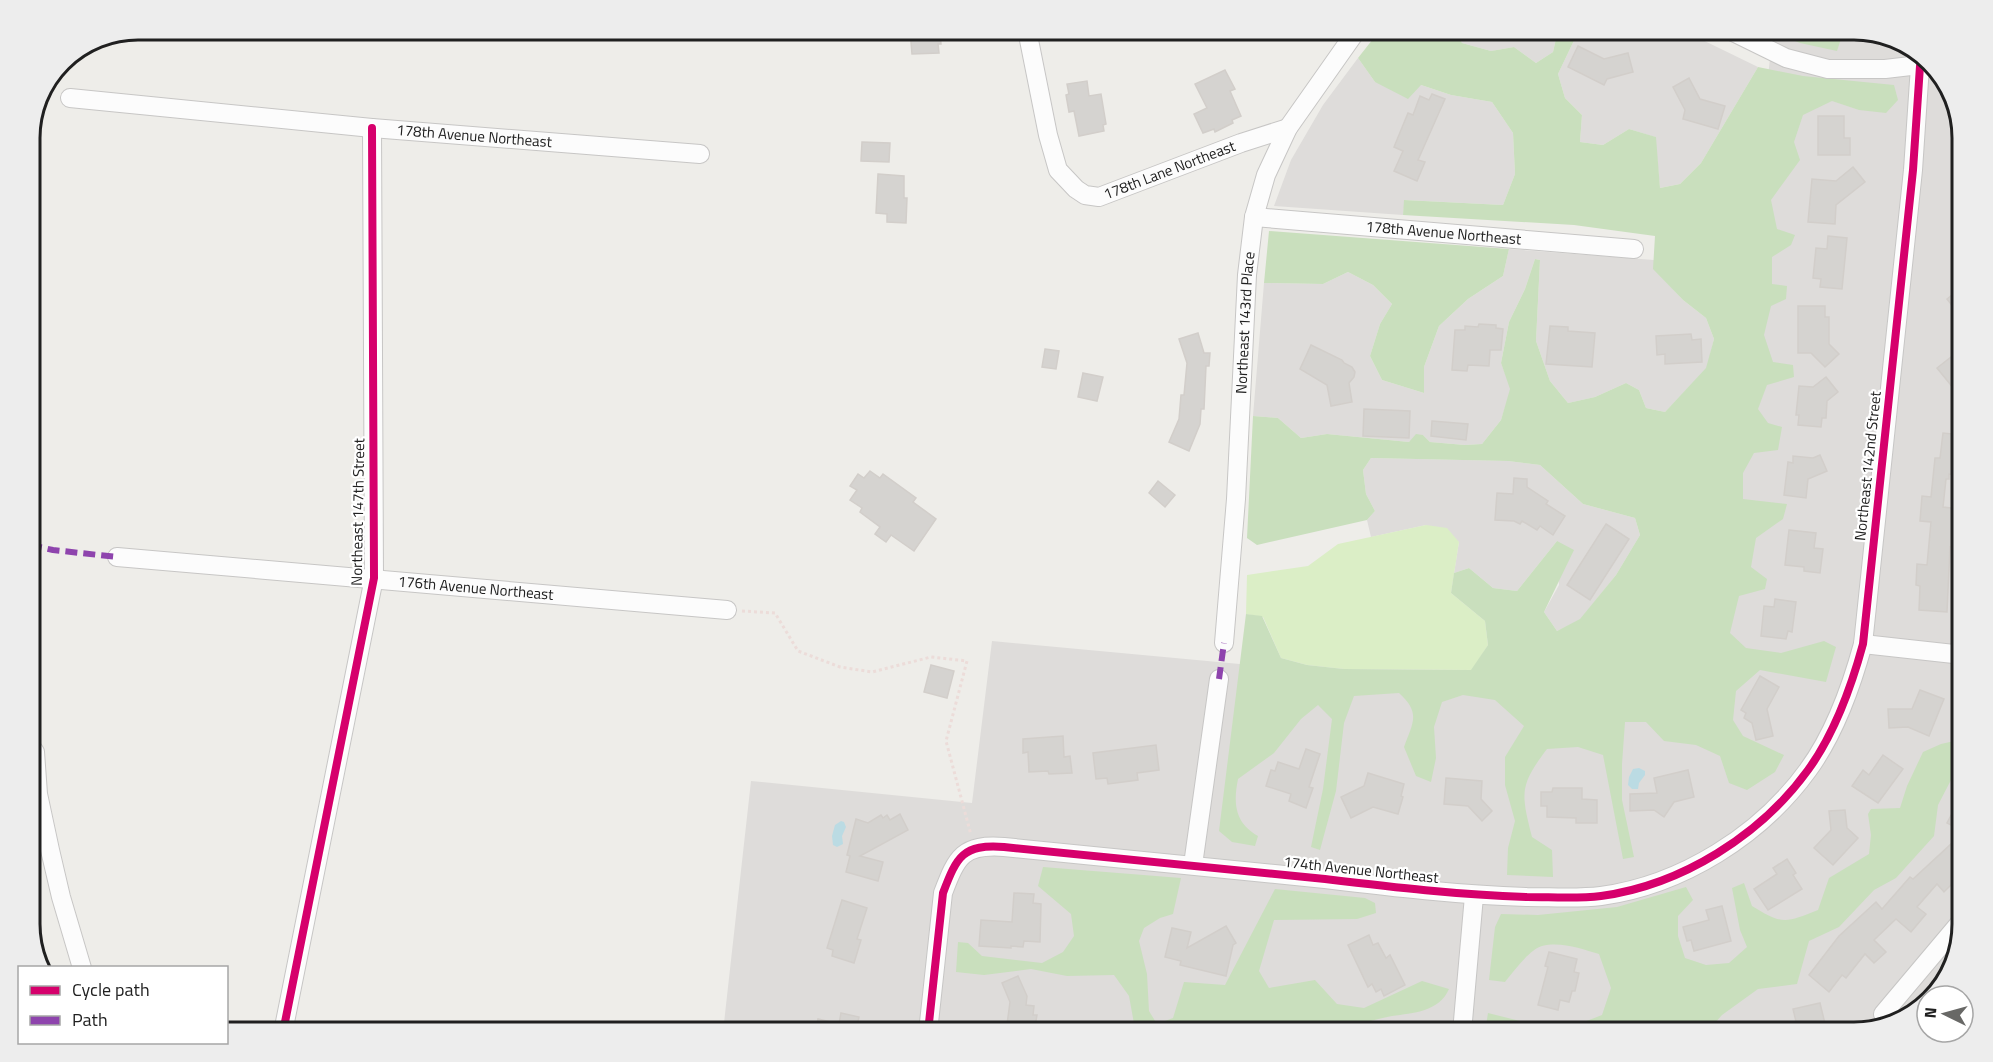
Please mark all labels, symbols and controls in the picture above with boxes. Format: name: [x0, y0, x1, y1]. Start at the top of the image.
street label: 178th Avenue Northeast: [396, 118, 554, 153]
street label: 178th Lane Northeast: [1100, 134, 1239, 205]
street label: 178th Avenue Northeast: [1365, 214, 1523, 251]
street label: Northeast 143rd Place: [1229, 250, 1261, 394]
street label: Northeast 142nd Street: [1848, 389, 1887, 542]
street label: Northeast 147th Street: [345, 437, 370, 586]
street label: 176th Avenue Northeast: [397, 569, 555, 606]
street label: 174th Avenue Northeast: [1282, 850, 1440, 889]
legend: [18, 966, 228, 1044]
text: Cycle path: [72, 976, 150, 1003]
north arrow: [1915, 984, 1975, 1044]
text: Path: [72, 1006, 108, 1033]
text: N: [1918, 1006, 1942, 1019]

